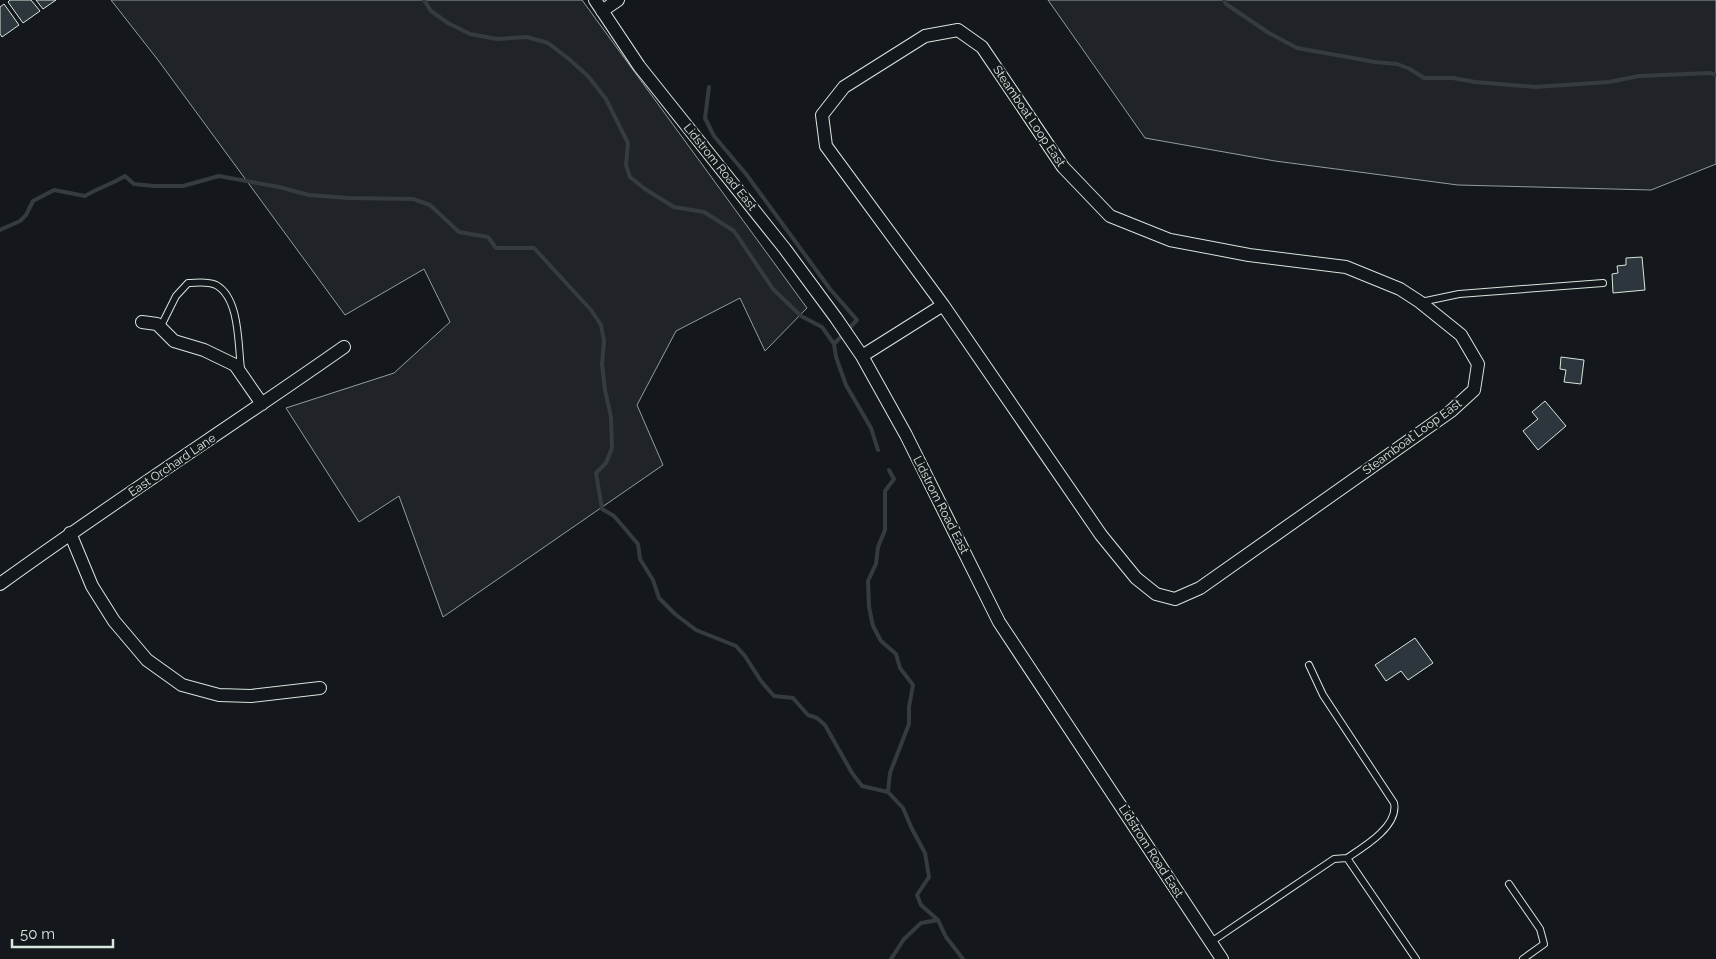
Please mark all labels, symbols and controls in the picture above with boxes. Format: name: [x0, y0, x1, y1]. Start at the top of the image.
street label: Steamboat Loop East: [990, 63, 1068, 169]
street label: Lidstrom Road East: [681, 121, 759, 213]
street label: Steamboat Loop East: [1360, 396, 1464, 478]
street label: East Orchard Lane: [126, 431, 218, 499]
street label: Lidstrom Road East: [910, 454, 972, 556]
street label: Lidstrom Road East: [1116, 802, 1186, 900]
scale bar: [12, 916, 114, 948]
text: 50 m: [20, 925, 55, 943]

